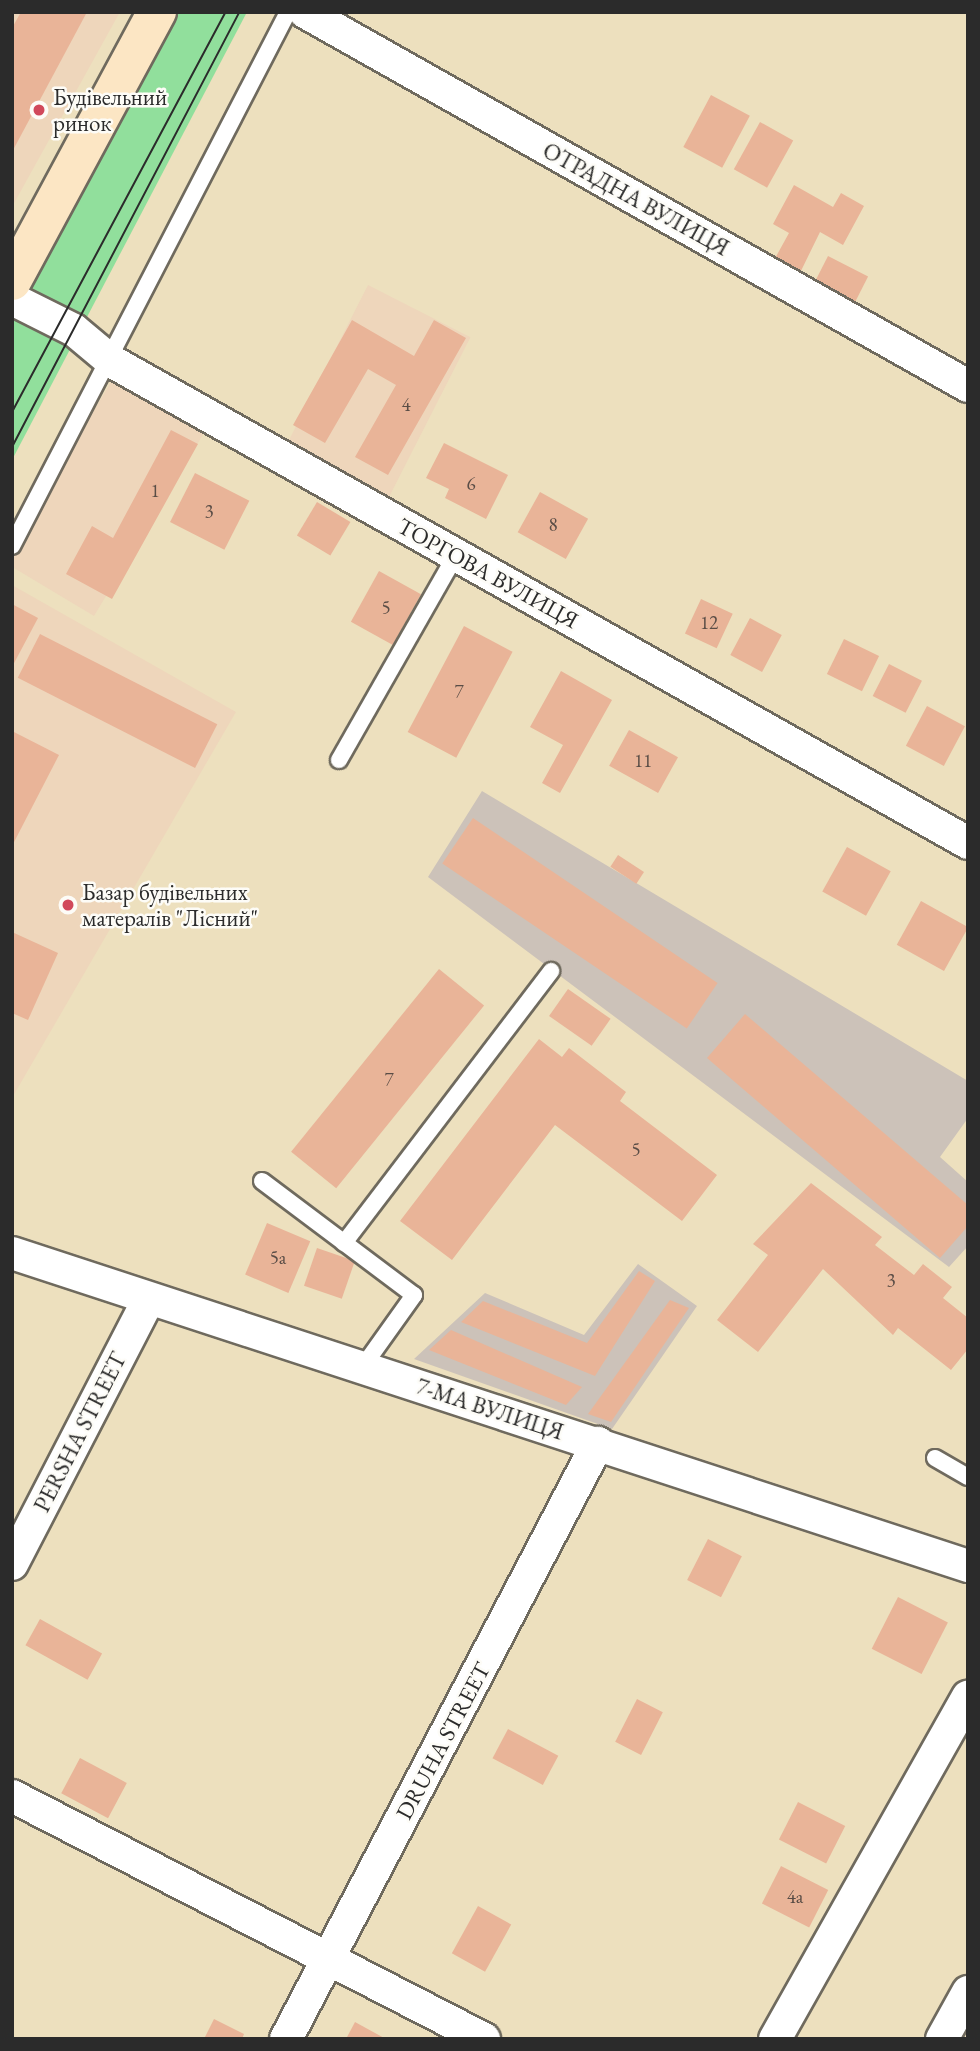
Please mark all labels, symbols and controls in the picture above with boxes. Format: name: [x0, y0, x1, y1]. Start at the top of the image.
place label: Будівельний ринок: [53, 83, 167, 137]
marker: Будівельний ринок: [31, 102, 47, 118]
street label: ОТРАДНА ВУЛИЦЯ: [538, 136, 734, 262]
house number: 4: [401, 394, 411, 416]
house number: 6: [466, 473, 476, 495]
house number: 1: [150, 480, 160, 502]
house number: 3: [204, 501, 214, 523]
street label: ТОРГОВА ВУЛИЦЯ: [393, 512, 583, 634]
house number: 8: [548, 514, 558, 536]
house number: 5: [381, 597, 391, 619]
house number: 12: [700, 612, 718, 634]
house number: 7: [454, 681, 464, 703]
house number: 11: [634, 750, 652, 772]
place label: Базар будівельних матералів "Лісний": [82, 878, 258, 932]
marker: Базар будівельних матералів "Лісний": [60, 897, 76, 913]
house number: 7: [384, 1069, 394, 1091]
house number: 5: [631, 1139, 641, 1161]
house number: 5а: [270, 1247, 286, 1269]
house number: 3: [886, 1270, 896, 1292]
street label: PERSHA STREET: [28, 1347, 132, 1517]
street label: 7-МА ВУЛИЦЯ: [413, 1372, 567, 1446]
street label: DRUHA STREET: [390, 1658, 496, 1824]
house number: 4а: [787, 1886, 803, 1908]

